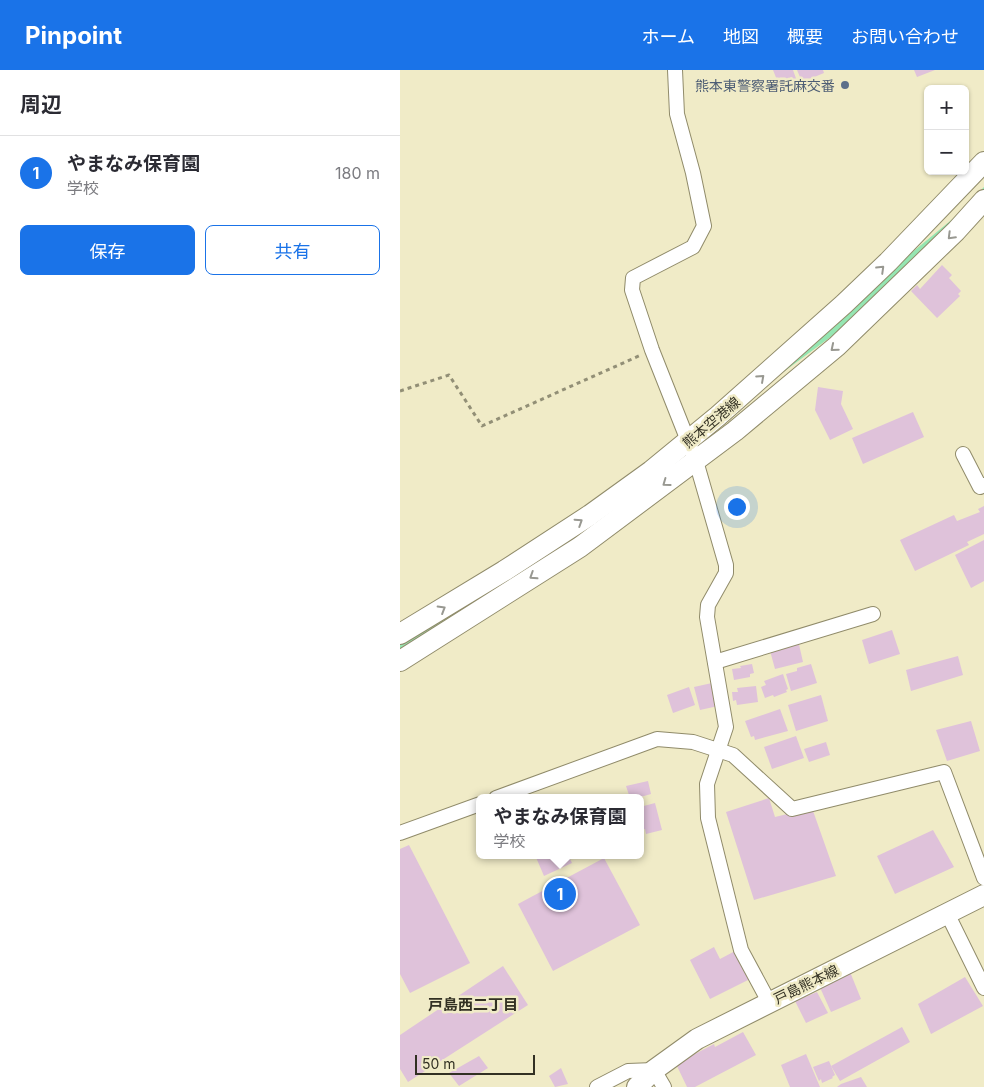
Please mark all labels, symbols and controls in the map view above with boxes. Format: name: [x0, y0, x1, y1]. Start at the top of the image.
text: Pinpoint: [25, 21, 122, 50]
text: ホーム: [642, 26, 695, 47]
text: 地図: [723, 26, 759, 47]
text: 概要: [787, 26, 823, 47]
text: お問い合わせ: [851, 26, 959, 47]
place label: 熊本東警察署託麻交番: [695, 77, 835, 94]
marker: 熊本東警察署託麻交番: [839, 79, 851, 91]
map controls: [924, 85, 969, 175]
button: +: [924, 85, 969, 130]
text: 周辺: [20, 92, 62, 117]
button: −: [924, 130, 969, 175]
text: やまなみ保育園: [67, 152, 200, 175]
text: 1: [33, 163, 39, 183]
text: 180 m: [335, 163, 380, 183]
text: 学校: [67, 178, 99, 198]
button: 保存: [20, 225, 195, 275]
button: 共有: [205, 225, 380, 275]
one-way arrow: [948, 230, 957, 239]
one-way arrow: [876, 266, 885, 275]
one-way arrow: [831, 343, 840, 351]
one-way arrow: [755, 375, 764, 384]
street label: 熊本空港線: [679, 393, 743, 451]
one-way arrow: [663, 477, 672, 485]
your location: [724, 494, 750, 520]
one-way arrow: [574, 519, 583, 529]
one-way arrow: [530, 570, 539, 580]
one-way arrow: [436, 606, 445, 615]
popup: [476, 794, 644, 859]
text: やまなみ保育園: [493, 805, 627, 828]
text: 学校: [493, 831, 526, 851]
pin: 1: [544, 875, 576, 913]
street label: 戸島熊本線: [771, 961, 841, 1007]
district label: 戸島西二丁目: [428, 995, 518, 1014]
scale bar: [415, 1052, 535, 1075]
text: 50 m: [422, 1055, 456, 1072]

